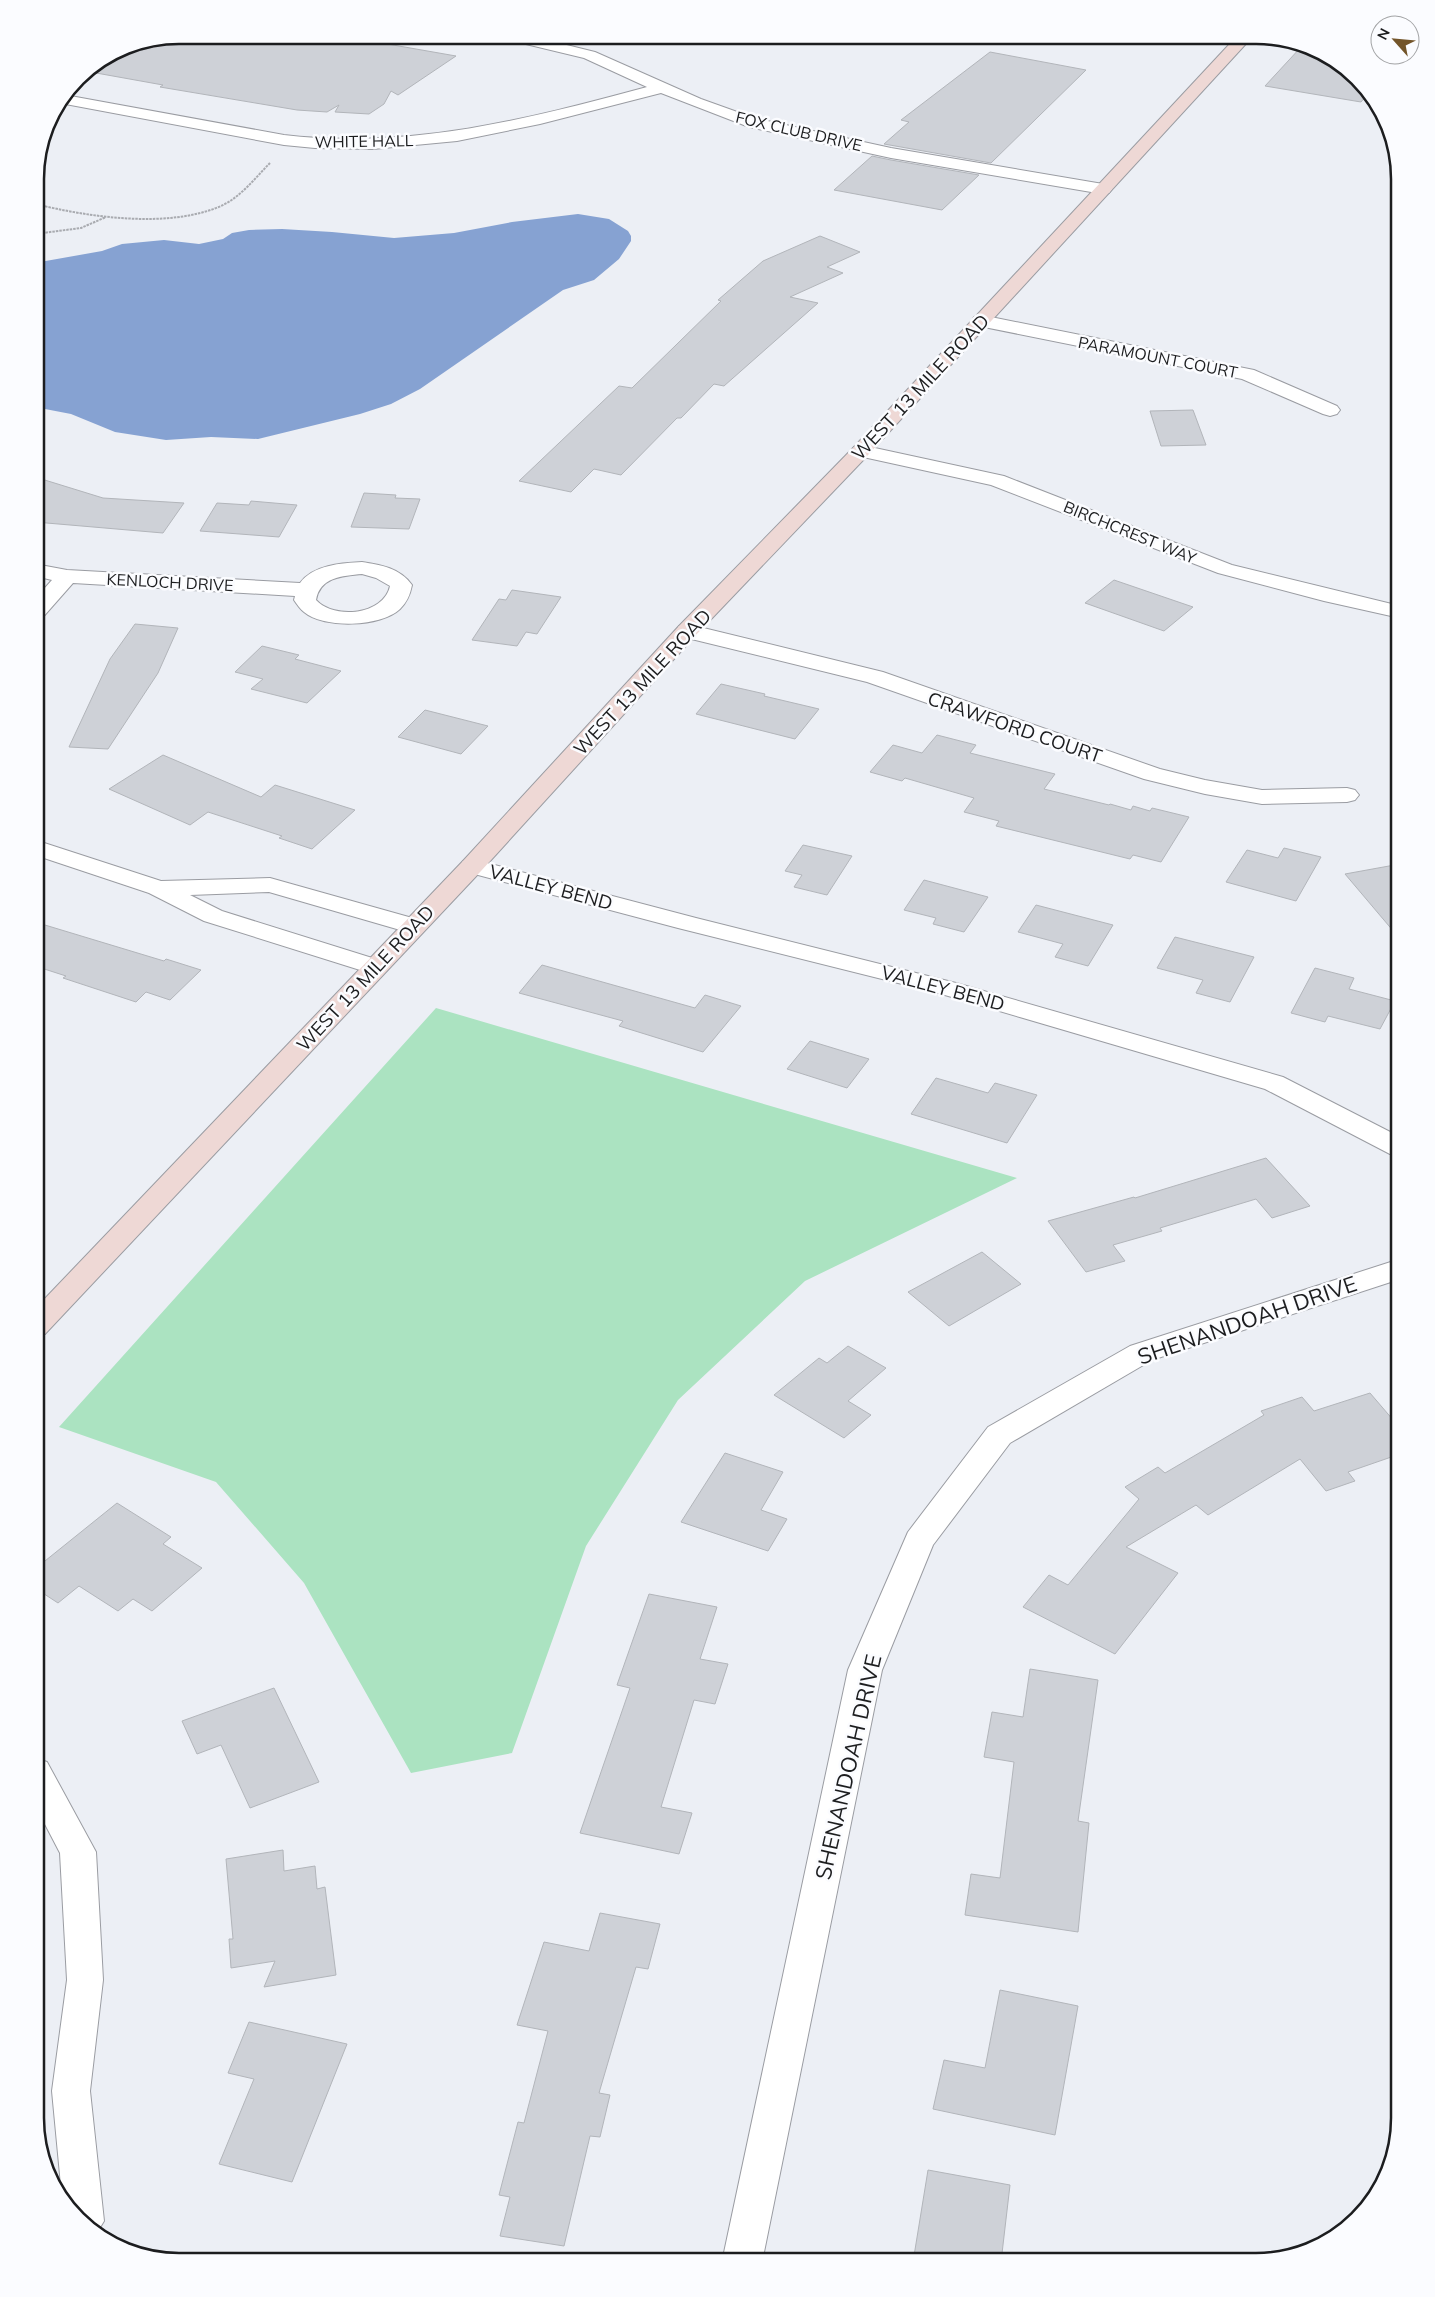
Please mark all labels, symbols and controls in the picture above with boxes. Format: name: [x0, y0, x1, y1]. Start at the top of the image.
north arrow: [1370, 15, 1420, 65]
text: N: [1373, 25, 1394, 43]
street label: FOX CLUB DRIVE: [734, 107, 864, 155]
street label: WHITE HALL: [314, 130, 414, 152]
street label: WEST 13 MILE ROAD: [846, 309, 994, 465]
street label: PARAMOUNT COURT: [1076, 332, 1240, 382]
street label: BIRCHCREST WAY: [1061, 496, 1200, 568]
street label: KENLOCH DRIVE: [106, 569, 234, 595]
street label: WEST 13 MILE ROAD: [568, 604, 716, 760]
street label: CRAWFORD COURT: [925, 686, 1106, 768]
street label: VALLEY BEND: [487, 859, 615, 915]
street label: WEST 13 MILE ROAD: [291, 900, 439, 1056]
street label: VALLEY BEND: [879, 960, 1007, 1016]
street label: SHENANDOAH DRIVE: [1134, 1269, 1360, 1371]
street label: SHENANDOAH DRIVE: [808, 1652, 888, 1882]

